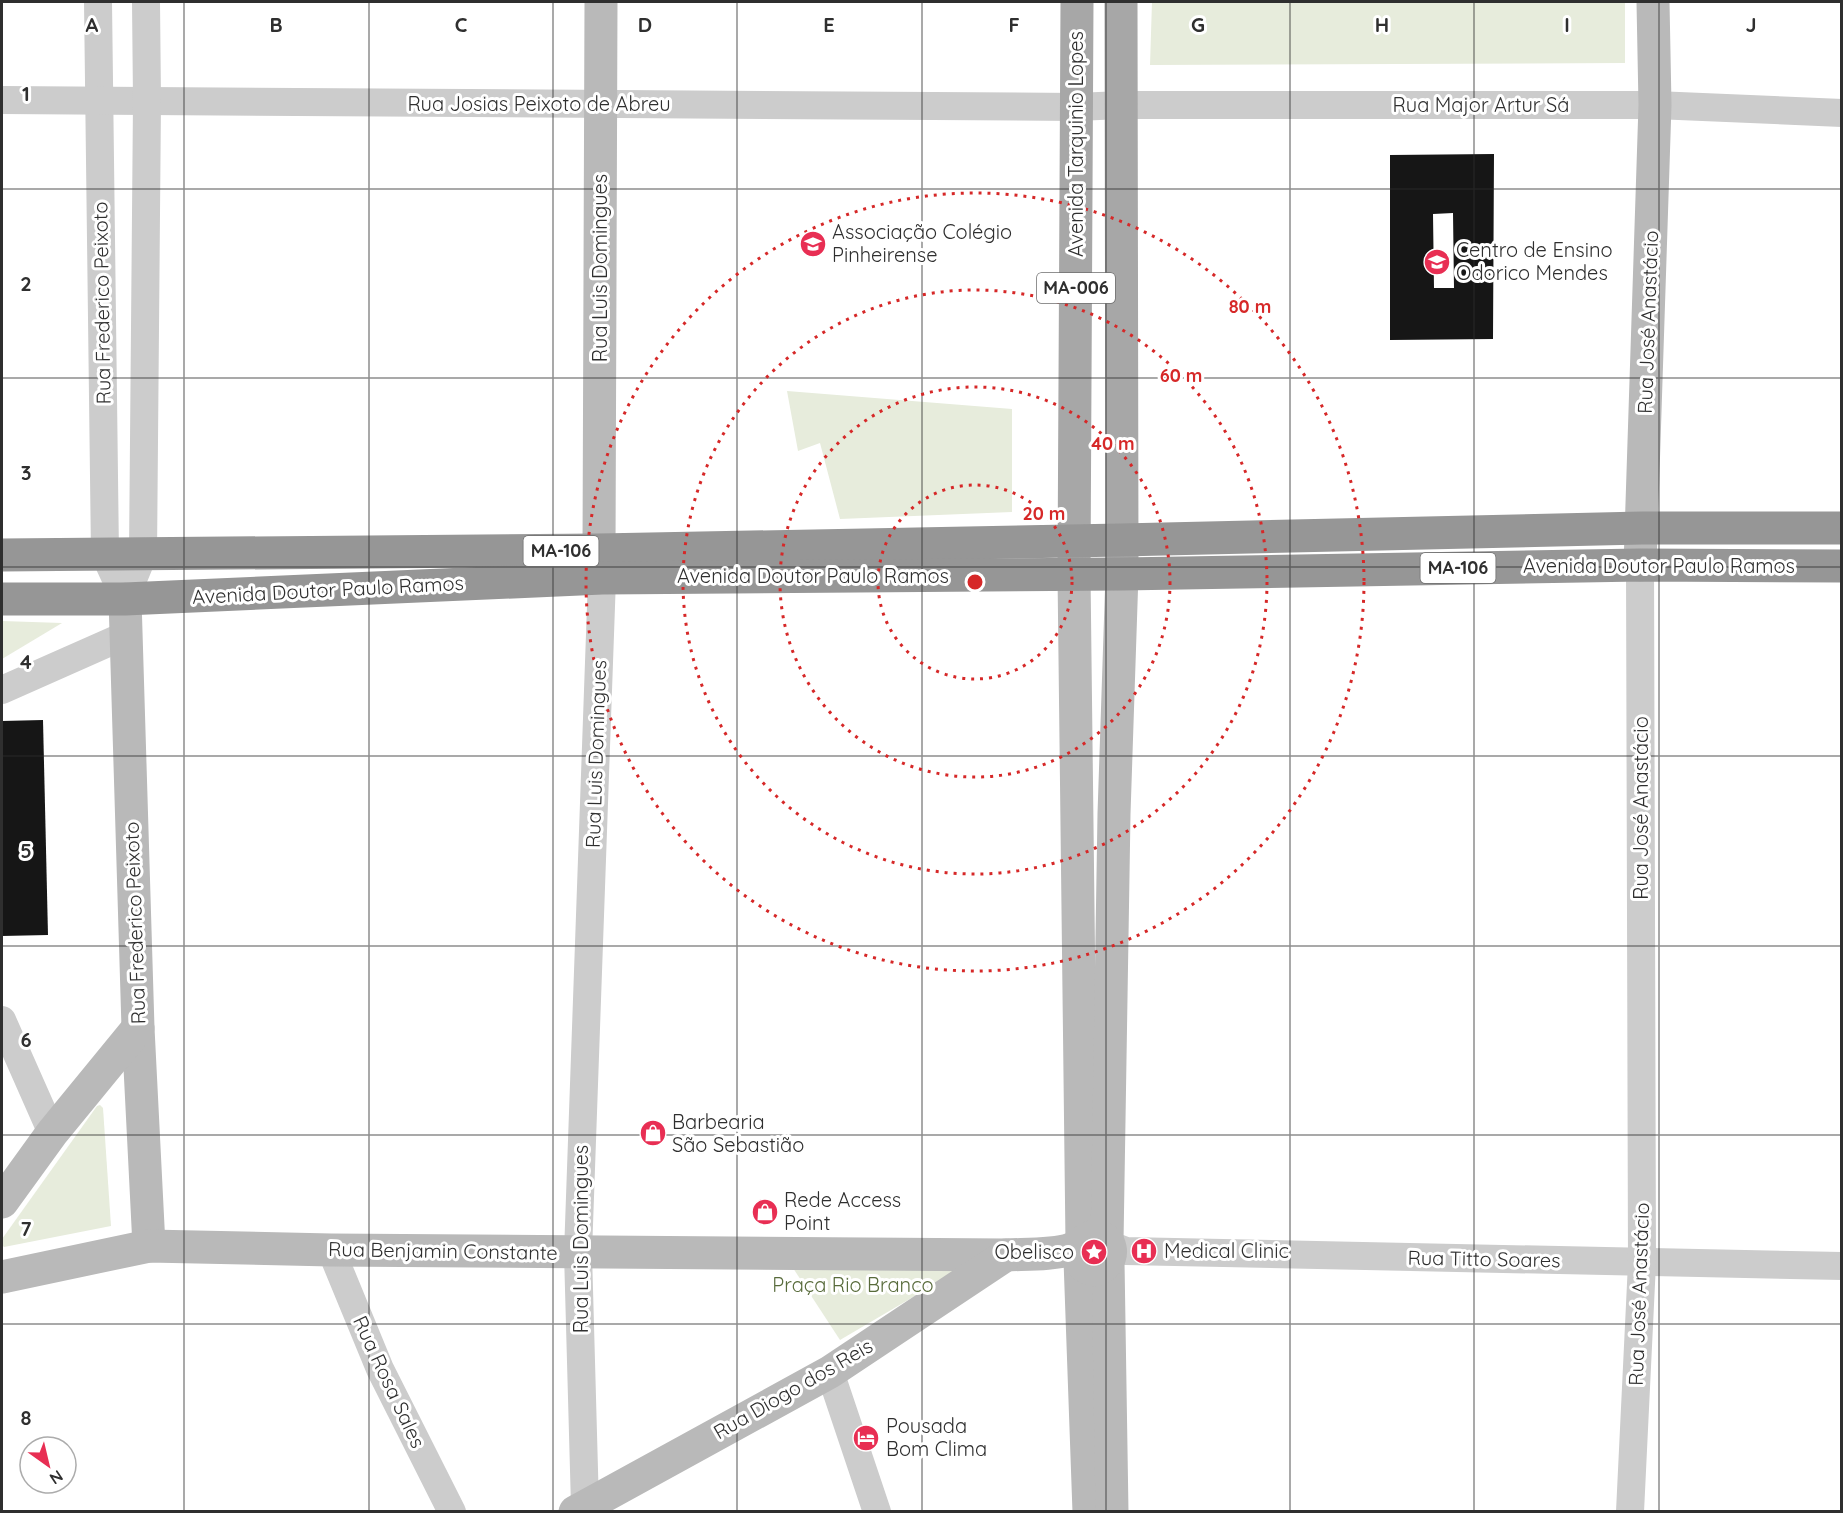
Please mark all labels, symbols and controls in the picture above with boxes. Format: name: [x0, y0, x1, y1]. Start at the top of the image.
text: A: [86, 12, 99, 37]
text: B: [269, 12, 283, 37]
text: C: [455, 12, 468, 37]
text: D: [638, 12, 652, 37]
text: E: [823, 12, 835, 37]
text: F: [1008, 12, 1020, 37]
text: G: [1191, 12, 1205, 37]
text: H: [1375, 12, 1389, 37]
text: I: [1564, 12, 1570, 37]
text: J: [1745, 12, 1757, 37]
street label: Avenida Tarquinio Lopes: [1063, 31, 1088, 257]
text: 1: [22, 81, 30, 106]
street label: Rua Josias Peixoto de Abreu: [407, 91, 671, 116]
street label: Rua Major Artur Sá: [1393, 92, 1569, 117]
street label: Rua Luis Domingues: [587, 174, 612, 362]
street label: Rua Frederico Peixoto: [87, 201, 116, 405]
place label: Associação Colégio Pinheirense: [832, 219, 1012, 267]
school or university icon: Associação Colégio Pinheirense: [798, 229, 828, 259]
street label: Rua José Anastácio: [1632, 230, 1663, 414]
place label: Centro de Ensino Odorico Mendes: [1456, 237, 1613, 285]
school or university icon: Centro de Ensino Odorico Mendes: [1422, 247, 1452, 277]
text: 2: [20, 271, 32, 296]
road number: MA-006: [1037, 273, 1115, 303]
text: 80 m: [1229, 295, 1271, 318]
text: 60 m: [1160, 364, 1202, 387]
text: 40 m: [1091, 432, 1135, 455]
text: 3: [21, 460, 31, 485]
text: 20 m: [1023, 502, 1065, 525]
road number: MA-106: [524, 536, 598, 566]
road number: MA-106: [1420, 553, 1496, 583]
street label: Avenida Doutor Paulo Ramos: [1523, 553, 1795, 578]
street label: Avenida Doutor Paulo Ramos: [677, 563, 949, 588]
street label: Avenida Doutor Paulo Ramos: [192, 570, 464, 609]
centre of rings: [965, 572, 985, 592]
text: 4: [20, 649, 32, 674]
street label: Rua Luis Domingues: [580, 659, 611, 849]
street label: Rua José Anastácio: [1628, 716, 1653, 900]
street label: Rua Frederico Peixoto: [118, 821, 151, 1025]
text: 5: [20, 838, 32, 863]
text: 6: [20, 1027, 32, 1052]
place label: Barbearia São Sebastião: [672, 1109, 804, 1157]
shop icon: Barbearia São Sebastião: [638, 1118, 668, 1148]
street label: Rua Luis Domingues: [568, 1145, 593, 1333]
place label: Rede Access Point: [784, 1187, 901, 1235]
shop icon: Rede Access Point: [750, 1197, 780, 1227]
street label: Rua José Anastácio: [1623, 1202, 1654, 1386]
text: 7: [21, 1216, 32, 1241]
street label: Rua Benjamin Constante: [328, 1236, 558, 1265]
hospital icon: Medical Clinic: [1129, 1236, 1159, 1266]
place icon: Obelisco: [1079, 1237, 1109, 1267]
place label: Medical Clinic: [1164, 1238, 1289, 1263]
place label: Obelisco: [995, 1239, 1074, 1264]
street label: Rua Titto Soares: [1407, 1245, 1561, 1272]
park label: Praça Rio Branco: [772, 1272, 934, 1297]
street label: Rua Rosa Sales: [348, 1312, 431, 1452]
street label: Rua Diogo dos Reis: [709, 1333, 877, 1444]
text: 8: [21, 1405, 32, 1430]
place label: Pousada Bom Clima: [886, 1413, 987, 1461]
hotel icon: Pousada Bom Clima: [851, 1423, 881, 1453]
north arrow: [18, 1435, 78, 1495]
text: N: [46, 1466, 67, 1489]

